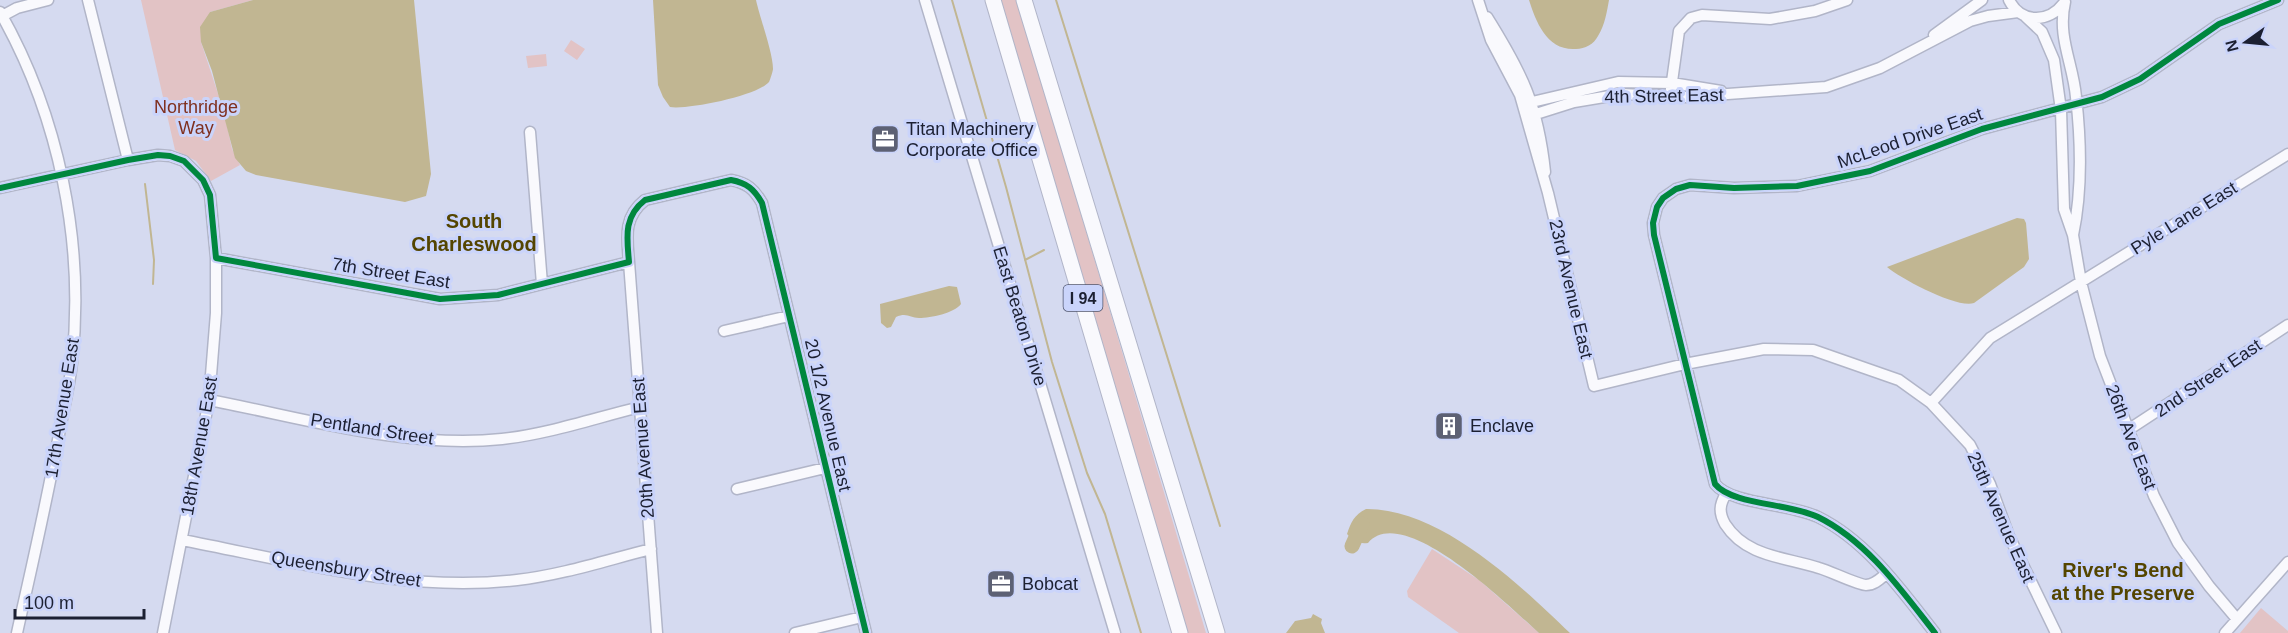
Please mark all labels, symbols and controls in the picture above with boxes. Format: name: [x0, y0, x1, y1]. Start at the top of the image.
north arrow: [2216, 12, 2276, 72]
text: N: [2222, 38, 2242, 54]
street label: 4th Street East: [1604, 85, 1724, 107]
park label: Northridge Way: [154, 97, 238, 138]
street label: McLeod Drive East: [1835, 104, 1985, 172]
place label: Titan Machinery Corporate Office: [906, 119, 1038, 160]
office icon: Titan Machinery Corporate Office: [869, 123, 901, 155]
street label: Pyle Lane East: [2127, 177, 2241, 259]
district label: South Charleswood: [411, 210, 537, 255]
street label: 23rd Avenue East: [1545, 218, 1597, 360]
street label: East Beaton Drive: [989, 244, 1051, 388]
street label: 7th Street East: [331, 254, 451, 292]
road number: I 94: [1064, 285, 1102, 311]
street label: 2nd Street East: [2151, 335, 2265, 421]
street label: 17th Avenue East: [41, 337, 83, 479]
street label: 20 1/2 Avenue East: [801, 337, 855, 493]
street label: 18th Avenue East: [177, 375, 221, 517]
street label: 20th Avenue East: [628, 377, 658, 519]
street label: 26th Ave East: [2102, 382, 2160, 492]
street label: Pentland Street: [309, 409, 435, 449]
building icon: Enclave: [1433, 410, 1465, 442]
place label: Enclave: [1470, 416, 1534, 436]
street label: 25th Avenue East: [1963, 449, 2039, 585]
street label: Queensbury Street: [270, 547, 422, 591]
district label: River's Bend at the Preserve: [2051, 559, 2195, 604]
office icon: Bobcat: [985, 568, 1017, 600]
place label: Bobcat: [1022, 574, 1078, 594]
scale bar: [15, 582, 144, 620]
text: 100 m: [24, 593, 74, 613]

